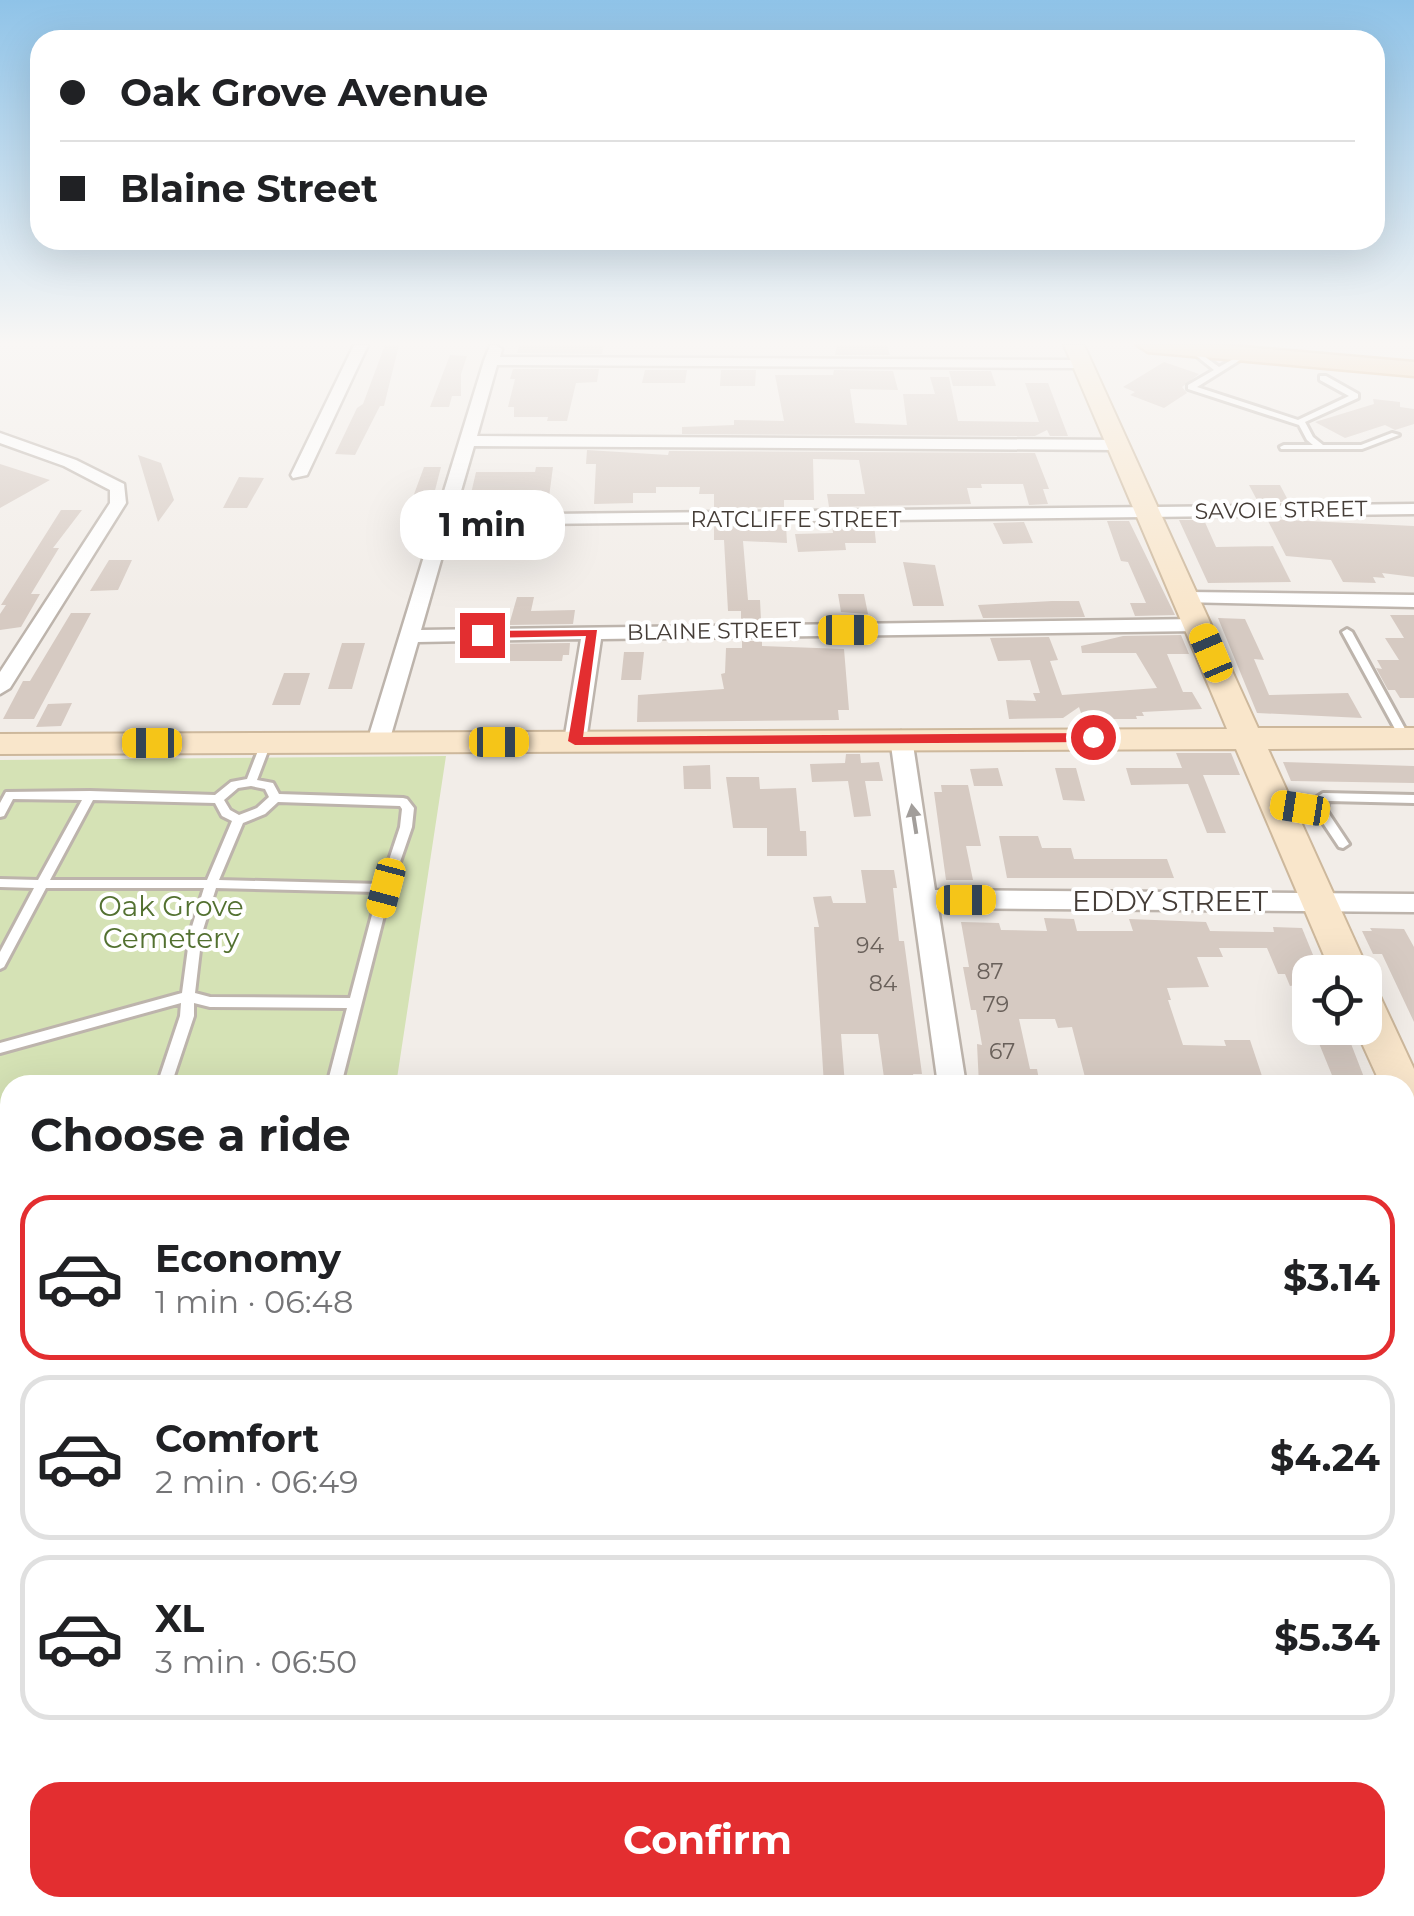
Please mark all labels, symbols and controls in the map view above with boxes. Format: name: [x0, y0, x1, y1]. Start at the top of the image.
text: Oak Grove Avenue: [120, 69, 488, 116]
text: Blaine Street: [120, 165, 378, 212]
callout: 1 min: [400, 490, 564, 560]
street label: SAVOIE STREET: [1194, 495, 1368, 525]
text: 1 min: [439, 505, 526, 544]
street label: RATCLIFFE STREET: [691, 506, 902, 533]
route end: [460, 613, 505, 658]
car: [818, 615, 878, 645]
street label: BLAINE STREET: [627, 616, 802, 646]
car: [1185, 620, 1237, 686]
route start: [1071, 715, 1116, 760]
car: [469, 727, 529, 757]
car: [122, 728, 182, 758]
car: [1268, 788, 1332, 828]
one-way arrow: [906, 802, 921, 834]
car: [364, 855, 408, 921]
street label: EDDY STREET: [1072, 884, 1268, 918]
car: [936, 885, 996, 915]
park label: Oak Grove Cemetery: [98, 889, 244, 955]
house number: 94: [856, 932, 884, 959]
map controls: [1292, 955, 1382, 1045]
button: locate: [1292, 955, 1382, 1045]
house number: 87: [977, 958, 1004, 985]
house number: 84: [869, 970, 898, 997]
house number: 79: [983, 991, 1009, 1018]
house number: 67: [989, 1038, 1015, 1065]
text: Choose a ride: [30, 1107, 351, 1162]
icon: car: [35, 1233, 125, 1323]
text: Economy: [155, 1235, 341, 1282]
text: $3.14: [1283, 1254, 1380, 1301]
text: 1 min · 06:48: [155, 1282, 353, 1321]
icon: car: [35, 1413, 125, 1503]
text: Comfort: [155, 1415, 319, 1462]
text: $4.24: [1270, 1434, 1380, 1481]
text: 2 min · 06:49: [155, 1462, 358, 1501]
icon: car: [35, 1593, 125, 1683]
text: XL: [155, 1595, 204, 1642]
text: $5.34: [1274, 1614, 1380, 1661]
text: 3 min · 06:50: [155, 1642, 357, 1681]
button: Confirm: [30, 1782, 1385, 1897]

